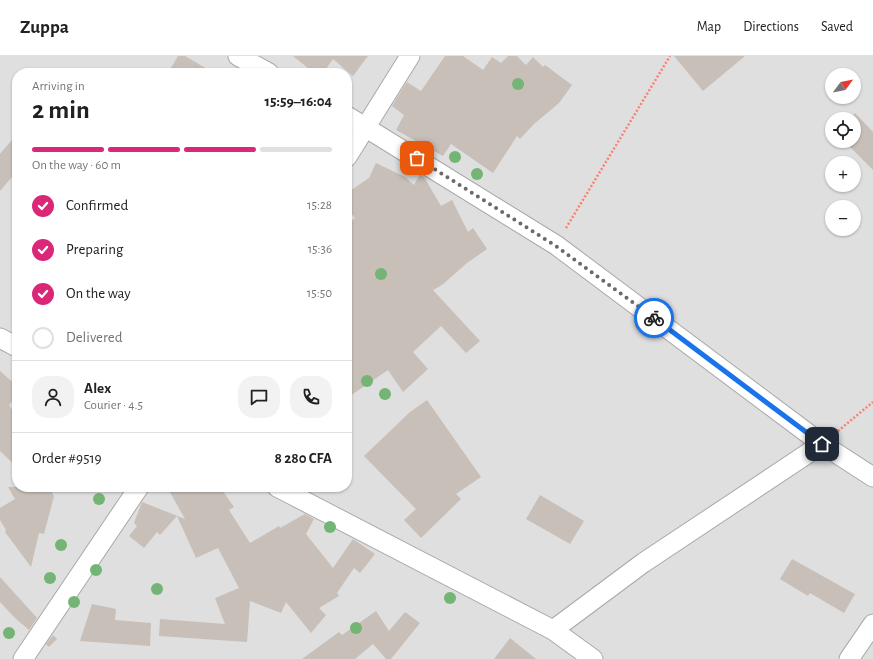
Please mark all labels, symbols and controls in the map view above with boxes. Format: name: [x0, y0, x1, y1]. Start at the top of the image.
text: Zuppa: [20, 18, 69, 37]
text: Map: [697, 20, 721, 34]
text: Directions: [743, 20, 799, 34]
text: Saved: [821, 20, 853, 34]
north arrow: [825, 68, 861, 104]
map controls: [825, 68, 861, 236]
text: Arriving in: [32, 80, 85, 93]
text: 15:59–16:04: [265, 94, 332, 109]
text: 2 min: [32, 97, 90, 123]
button: locate: [825, 112, 861, 148]
pin: [400, 141, 434, 175]
icon: bag: [406, 147, 428, 169]
button: +: [825, 156, 861, 192]
text: On the way · 60 m: [32, 159, 121, 172]
icon: check: [32, 195, 54, 217]
text: Confirmed: [66, 198, 128, 213]
text: 15:28: [307, 199, 332, 212]
button: −: [825, 200, 861, 236]
icon: check: [32, 239, 54, 261]
text: Preparing: [66, 242, 123, 257]
text: 15:36: [308, 243, 332, 256]
icon: check: [32, 283, 54, 305]
text: On the way: [66, 286, 131, 301]
text: 15:50: [307, 287, 332, 300]
courier: [634, 298, 674, 338]
icon: bike: [643, 307, 665, 329]
text: Delivered: [66, 330, 123, 345]
button: person: [32, 376, 74, 418]
button: chat: [238, 376, 280, 418]
button: phone: [290, 376, 332, 418]
text: Alex: [84, 381, 111, 396]
text: Courier · 4.5: [84, 399, 143, 412]
pin: [805, 427, 839, 461]
icon: home: [811, 433, 833, 455]
text: Order #9519: [32, 451, 102, 466]
text: 8 280 CFA: [275, 451, 332, 466]

